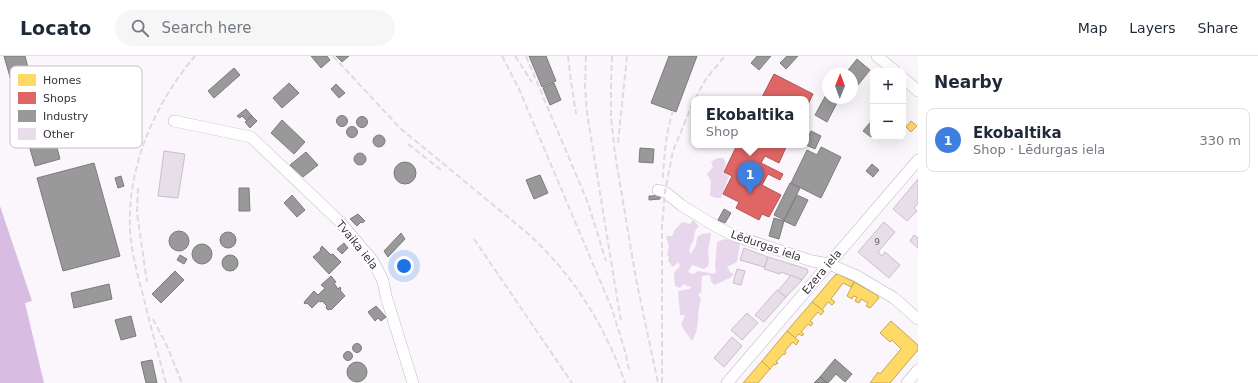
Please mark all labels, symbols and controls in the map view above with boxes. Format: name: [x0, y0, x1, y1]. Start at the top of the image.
search box: [115, 10, 395, 46]
text: Locato: [20, 17, 91, 39]
icon: search: [129, 17, 151, 39]
text: Search here: [161, 19, 252, 37]
text: Map: [1078, 20, 1107, 36]
text: Layers: [1129, 20, 1176, 36]
text: Share: [1198, 20, 1238, 36]
legend: [10, 66, 142, 148]
north arrow: [822, 68, 858, 104]
map controls: [870, 68, 906, 140]
button: +: [870, 68, 906, 104]
text: Nearby: [934, 72, 1003, 92]
text: Homes: [43, 74, 81, 87]
text: Shops: [43, 92, 77, 105]
popup: [691, 96, 809, 148]
button: −: [870, 104, 906, 140]
text: Ekobaltika: [706, 106, 794, 124]
text: Industry: [43, 110, 89, 123]
text: Shop: [706, 124, 738, 139]
text: Ekobaltika: [973, 124, 1062, 142]
text: Other: [43, 128, 75, 141]
text: 1: [943, 133, 953, 148]
text: 330 m: [1199, 133, 1241, 148]
text: Shop · Lēdurgas iela: [973, 142, 1105, 157]
pin: 1: [737, 161, 763, 194]
street label: Tvaika iela: [333, 217, 381, 272]
street label: Lēdurgas iela: [729, 228, 803, 264]
house number: 9: [874, 237, 880, 247]
street label: Ezera iela: [800, 247, 844, 297]
your location: [394, 256, 414, 276]

